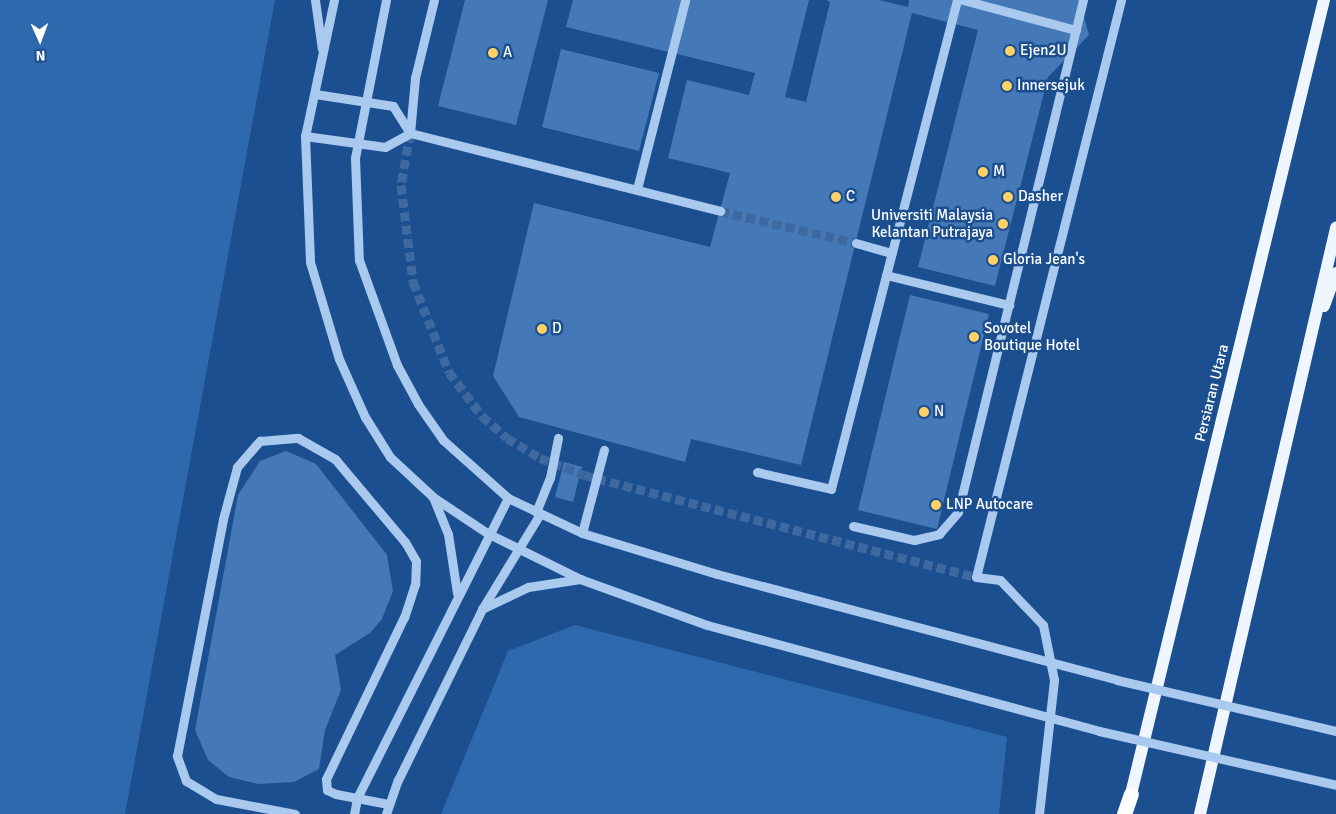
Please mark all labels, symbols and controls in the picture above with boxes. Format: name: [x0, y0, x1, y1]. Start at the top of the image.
north arrow: [15, 15, 65, 65]
place label: Ejen2U: [1020, 42, 1066, 60]
place label: A: [503, 44, 512, 62]
marker: Ejen2U: [1004, 45, 1016, 57]
text: N: [35, 47, 46, 64]
marker: A: [487, 47, 499, 59]
place label: Innersejuk: [1017, 77, 1085, 95]
marker: Innersejuk: [1001, 80, 1013, 92]
place label: M: [993, 163, 1005, 181]
marker: M: [977, 166, 989, 178]
place label: C: [846, 188, 855, 206]
place label: Dasher: [1018, 188, 1063, 206]
marker: C: [830, 191, 842, 203]
marker: Dasher: [1002, 191, 1014, 203]
place label: Universiti Malaysia Kelantan Putrajaya: [871, 206, 993, 241]
marker: Universiti Malaysia Kelantan Putrajaya: [997, 218, 1009, 230]
place label: Gloria Jean's: [1003, 251, 1085, 269]
marker: Gloria Jean's: [987, 254, 999, 266]
place label: Sovotel Boutique Hotel: [984, 319, 1080, 354]
place label: D: [552, 320, 562, 338]
marker: D: [536, 323, 548, 335]
marker: Sovotel Boutique Hotel: [968, 331, 980, 343]
street label: Persiaran Utara: [1191, 342, 1233, 444]
place label: N: [934, 403, 944, 421]
marker: N: [918, 406, 930, 418]
place label: LNP Autocare: [946, 496, 1033, 514]
marker: LNP Autocare: [930, 499, 942, 511]

